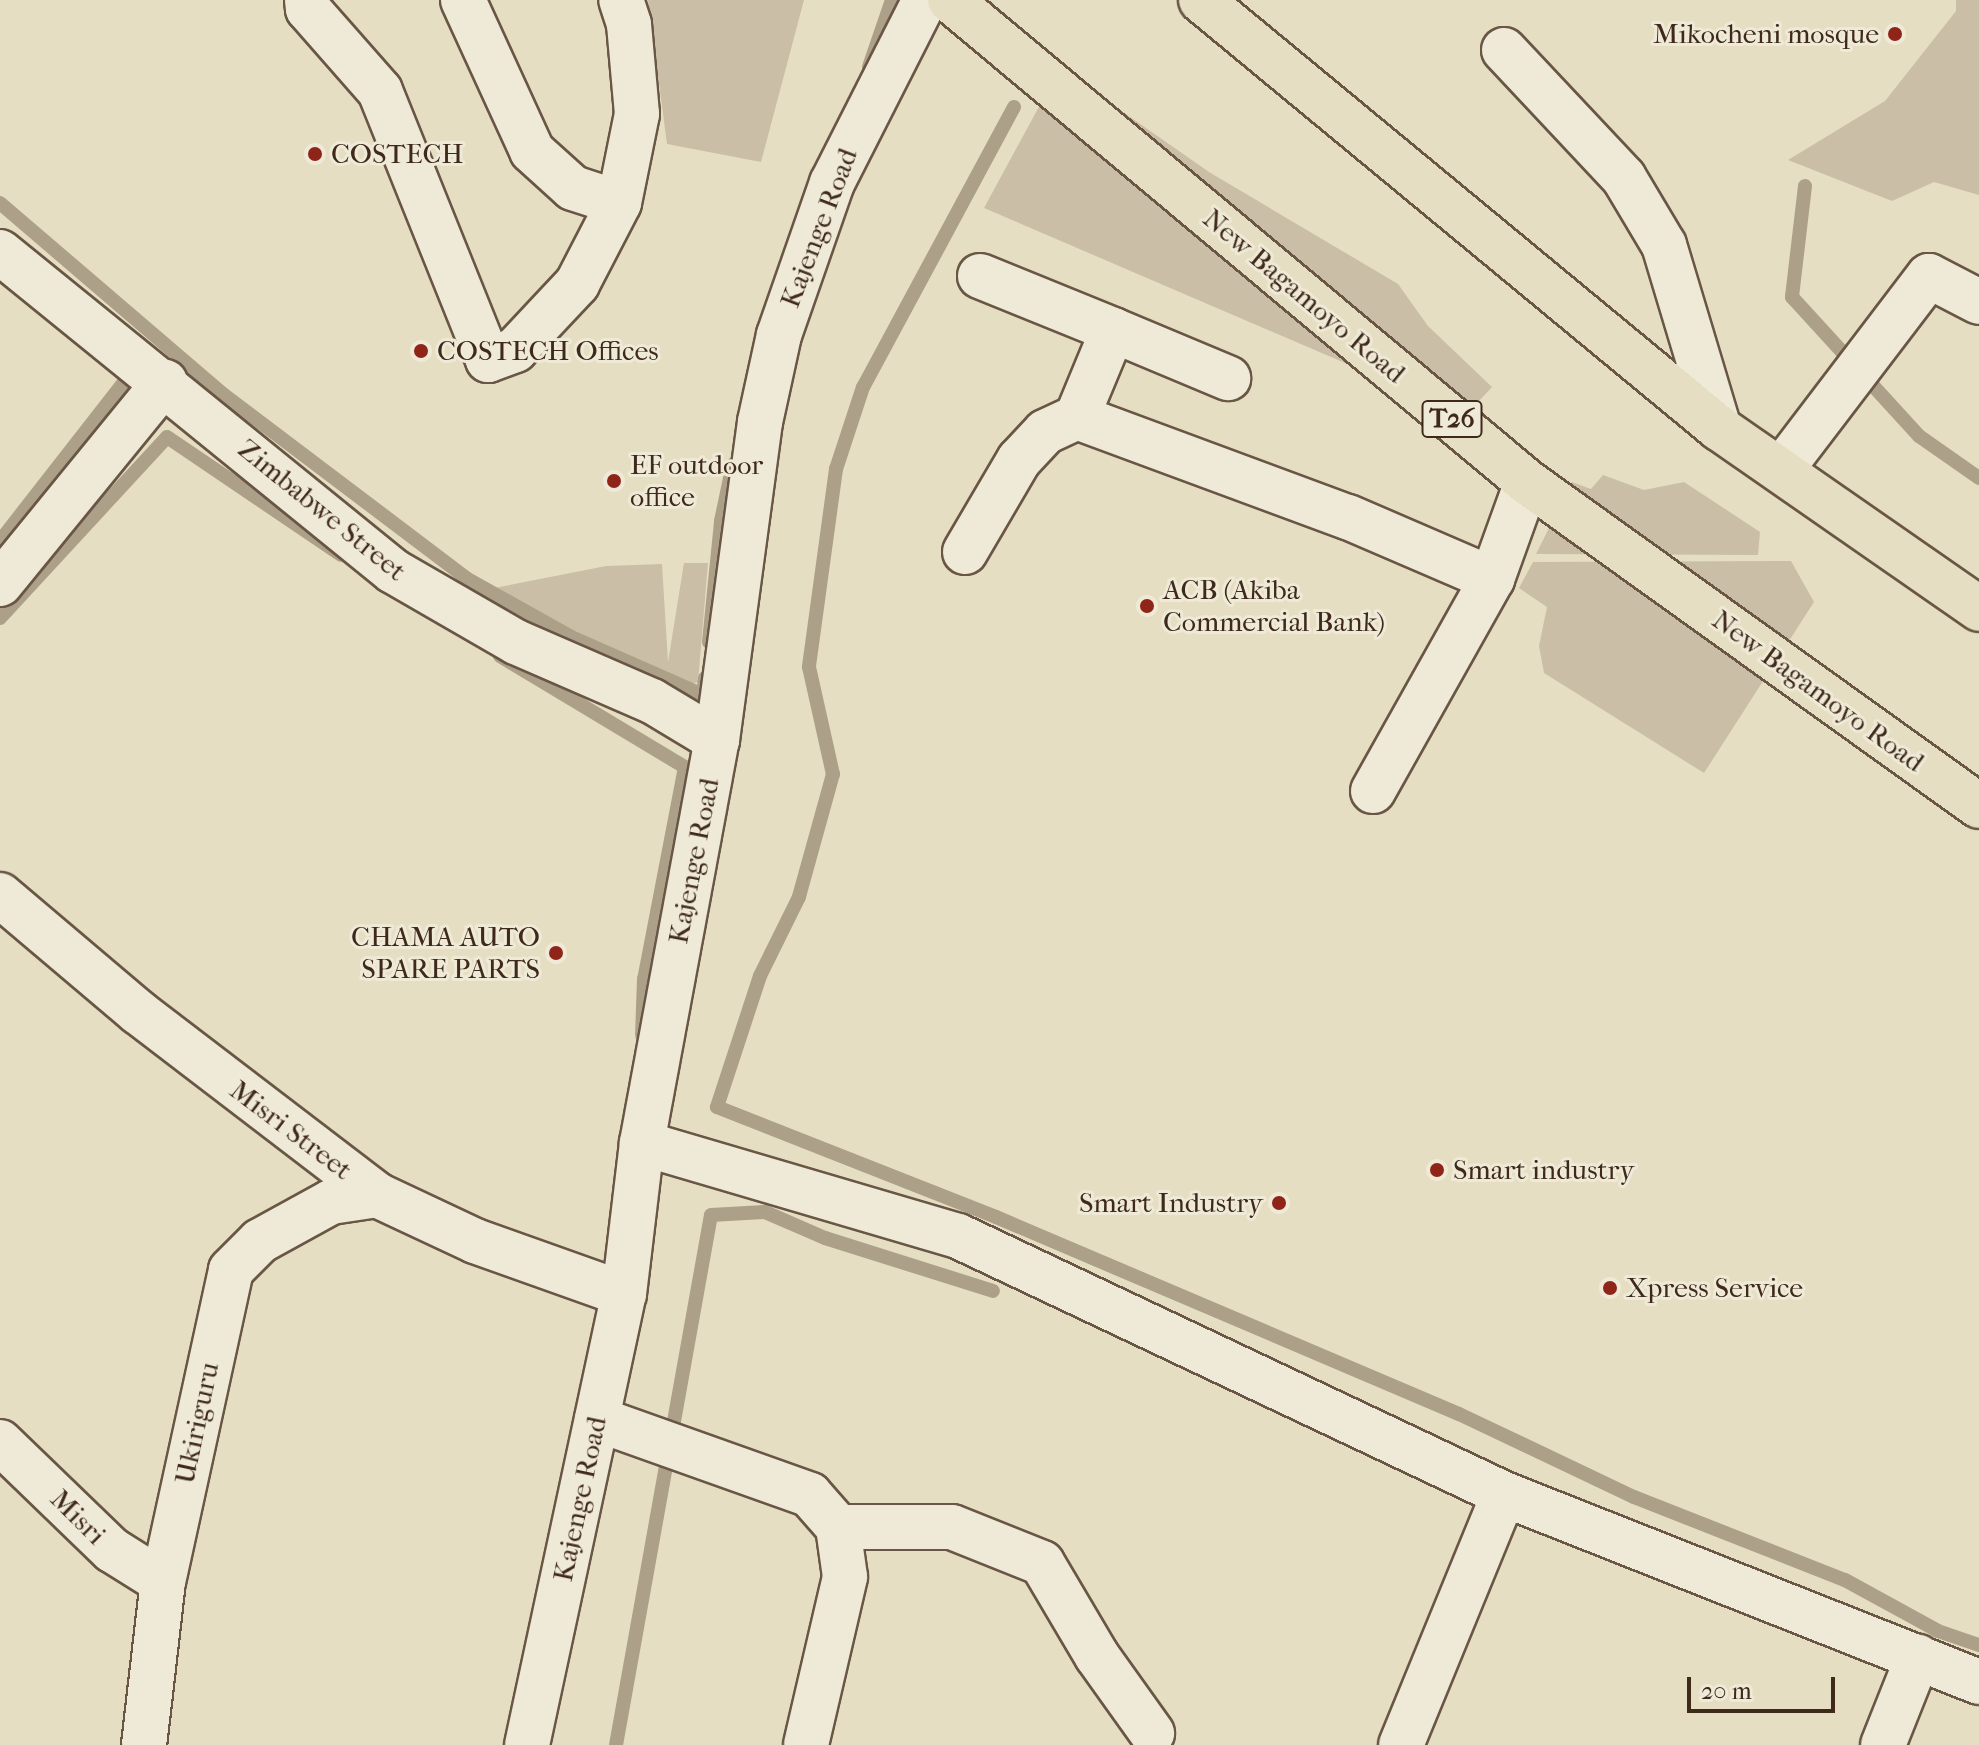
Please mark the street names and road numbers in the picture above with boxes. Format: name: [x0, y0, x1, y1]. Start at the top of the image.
street label: Kajenge Road: [773, 144, 865, 312]
street label: New Bagamoyo Road: [1196, 202, 1412, 390]
road number: T26: [1420, 397, 1484, 441]
street label: Zimbabwe Street: [231, 432, 413, 588]
street label: New Bagamoyo Road: [1706, 603, 1930, 779]
street label: Kajenge Road: [661, 775, 727, 947]
street label: Misri Street: [223, 1073, 359, 1187]
street label: Ukiriguru: [168, 1359, 226, 1487]
street label: Kajenge Road: [546, 1413, 614, 1585]
street label: Misri: [43, 1482, 113, 1552]

